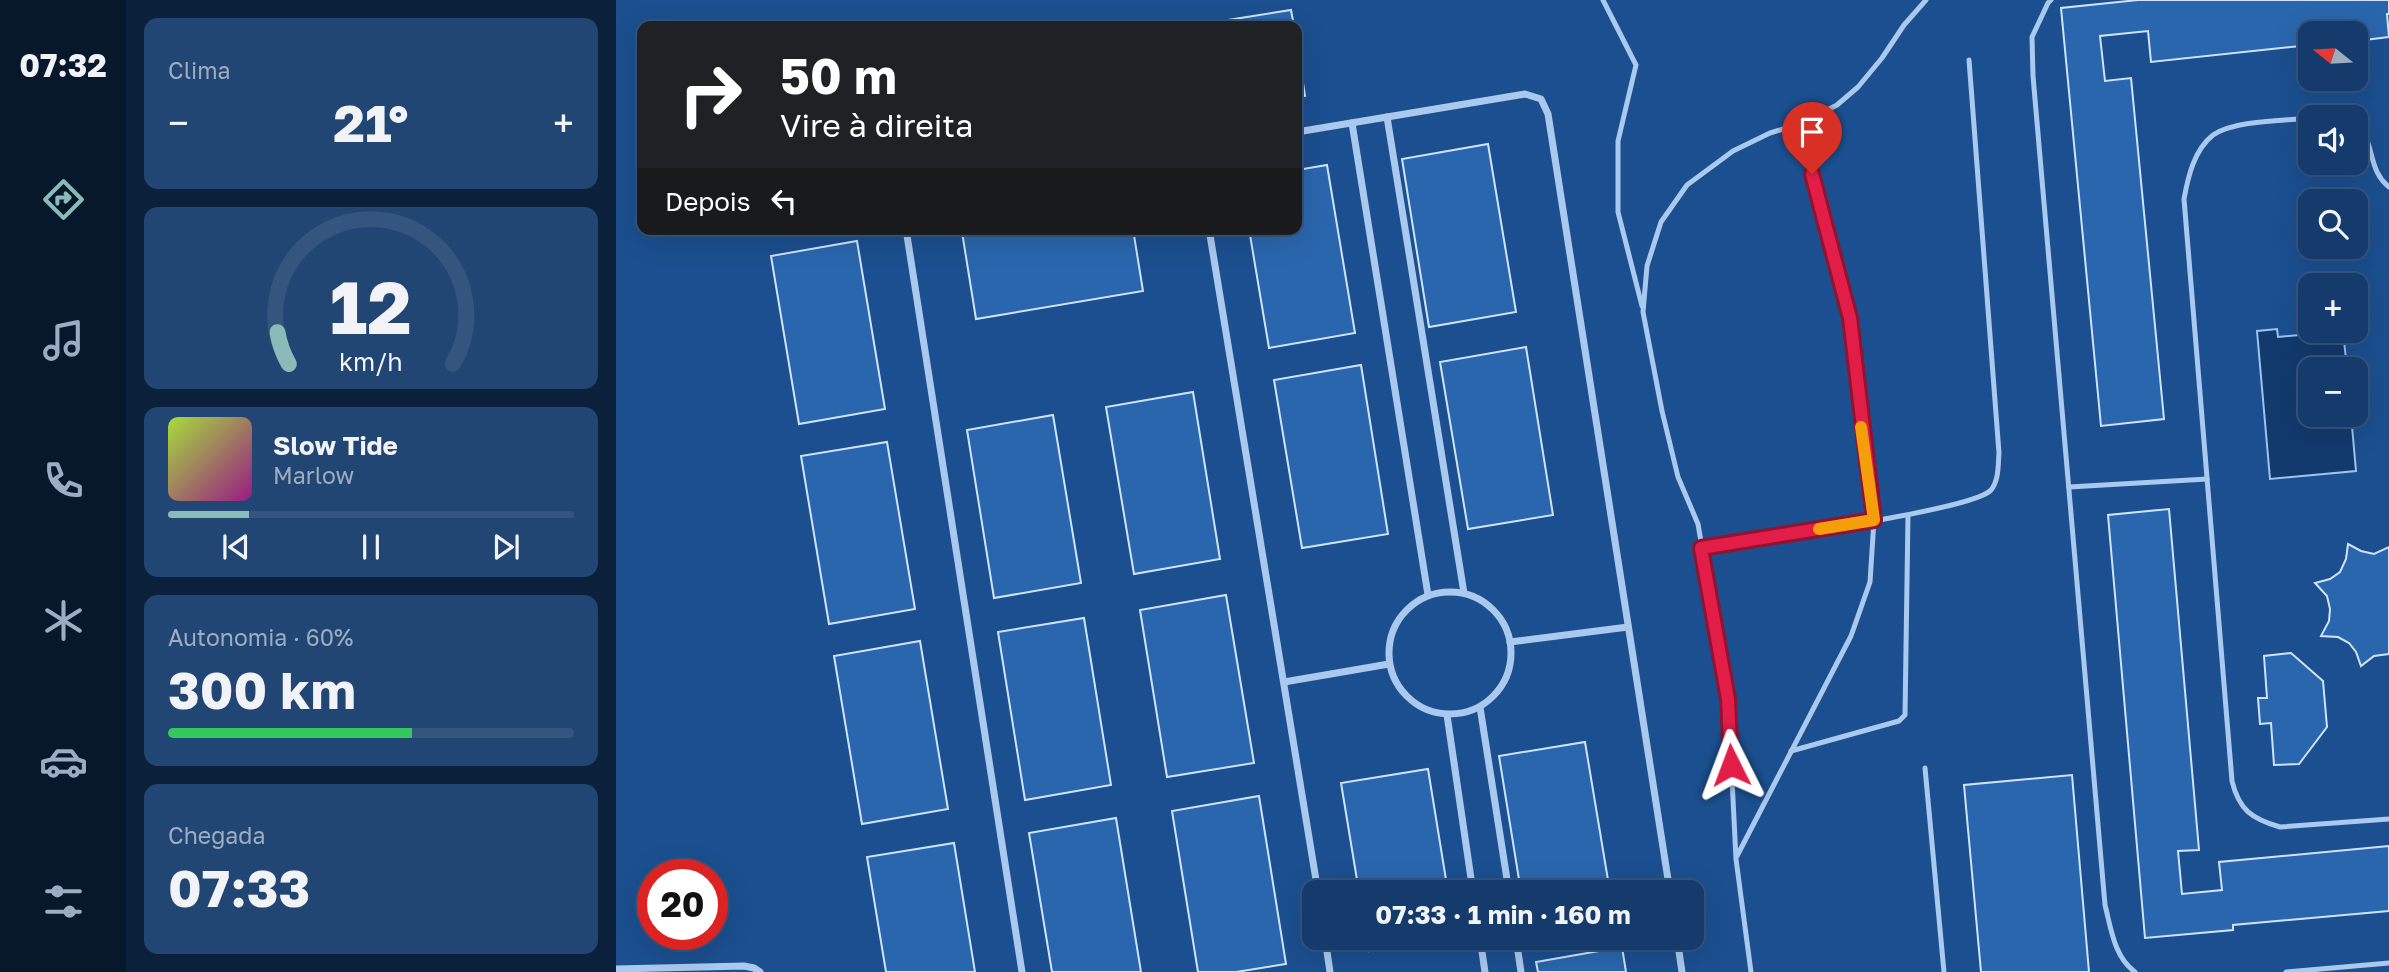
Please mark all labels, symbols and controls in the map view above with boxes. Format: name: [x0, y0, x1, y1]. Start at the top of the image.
north arrow: [2298, 21, 2368, 91]
map controls: [2298, 21, 2368, 427]
text: 07:32: [19, 46, 107, 84]
text: 50 m: [780, 46, 897, 105]
icon: right: [665, 49, 756, 140]
text: Clima: [168, 56, 231, 84]
text: 21°: [333, 91, 409, 153]
text: −: [168, 100, 189, 145]
text: +: [553, 100, 574, 145]
pin: [1782, 102, 1842, 174]
button: sound: [2298, 105, 2368, 175]
text: Vire à direita: [780, 106, 973, 144]
icon: arrive: [1793, 113, 1831, 151]
icon: directions: [39, 175, 88, 224]
icon: left: [765, 182, 803, 220]
text: Depois: [665, 186, 751, 217]
button: search: [2298, 189, 2368, 259]
text: 12: [330, 263, 412, 350]
button: +: [2298, 273, 2368, 343]
icon: music: [39, 316, 88, 365]
text: km/h: [339, 345, 403, 376]
button: −: [2298, 357, 2368, 427]
text: Slow Tide: [273, 430, 398, 461]
icon: phone: [39, 456, 88, 505]
text: Marlow: [273, 461, 354, 489]
icon: previous: [217, 528, 255, 566]
icon: pause: [352, 528, 390, 566]
icon: next: [487, 528, 525, 566]
icon: climate: [39, 596, 88, 645]
text: Autonomia · 60%: [168, 623, 353, 651]
text: 300 km: [168, 658, 356, 720]
position arrow: [1694, 728, 1768, 802]
icon: car: [39, 737, 88, 786]
text: Chegada: [168, 821, 265, 849]
text: 07:33: [168, 856, 310, 918]
speed limit sign: 20: [637, 859, 728, 950]
icon: filters: [39, 877, 88, 926]
text: 07:33 · 1 min · 160 m: [1375, 899, 1631, 930]

